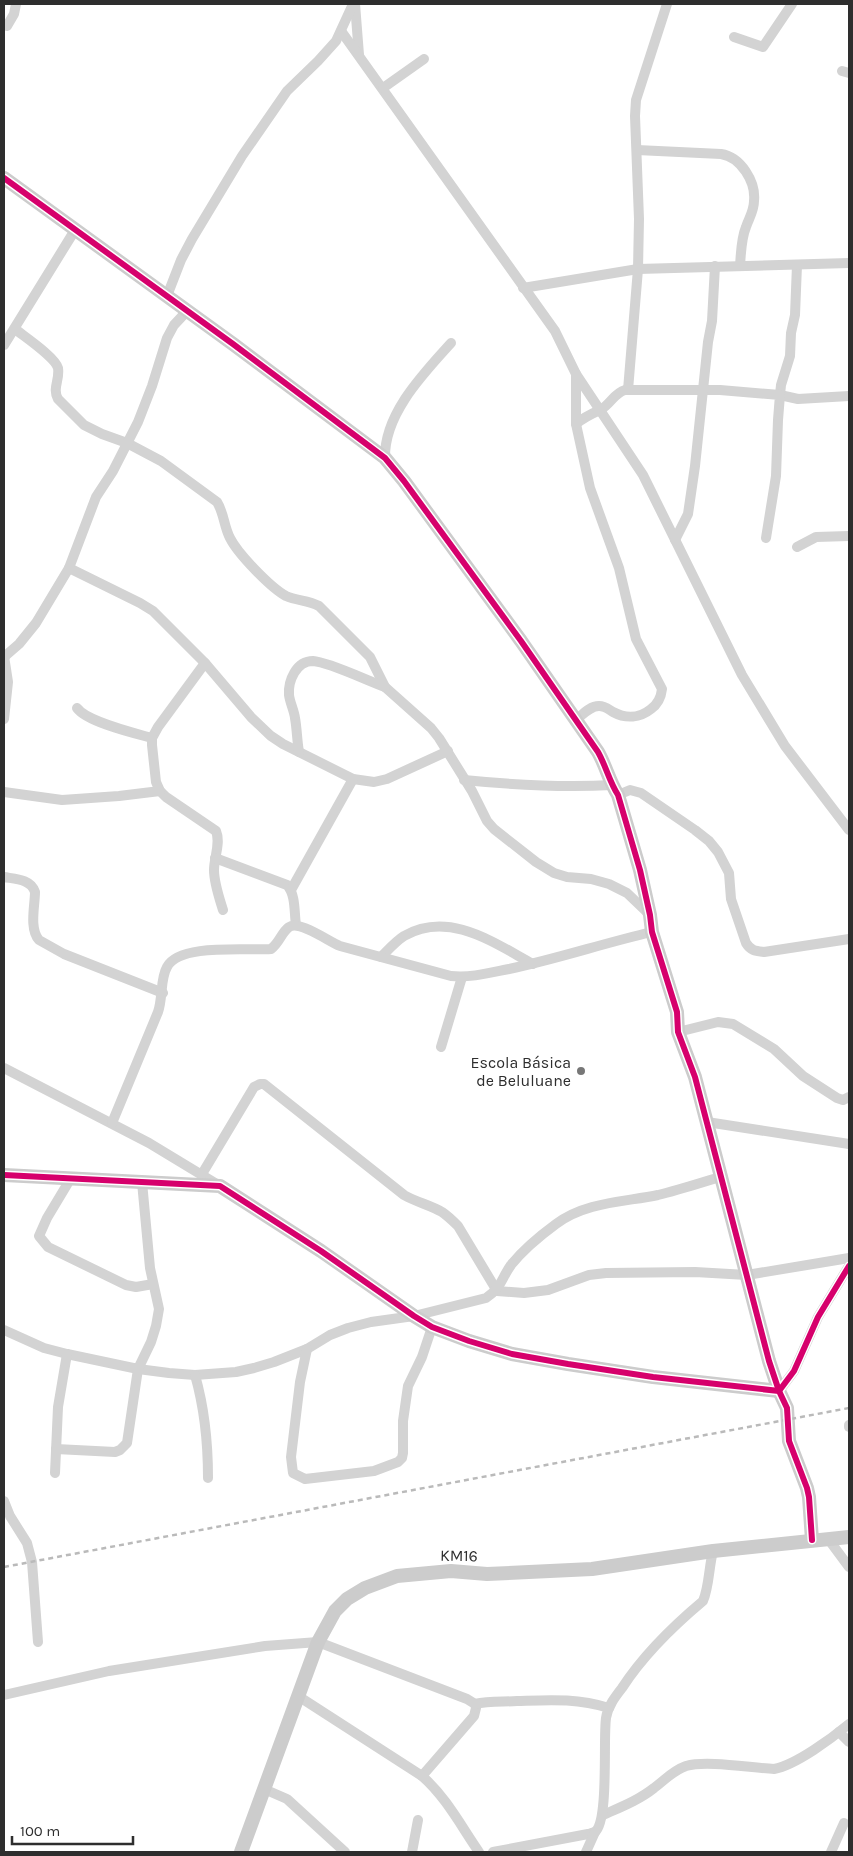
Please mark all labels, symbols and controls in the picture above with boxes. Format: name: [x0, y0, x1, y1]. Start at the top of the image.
place label: Escola Básica de Beluluane: [471, 1053, 571, 1090]
marker: Escola Básica de Beluluane: [575, 1065, 587, 1077]
street label: KM16: [440, 1546, 478, 1565]
scale bar: [12, 1814, 134, 1846]
text: 100 m: [20, 1822, 60, 1840]

